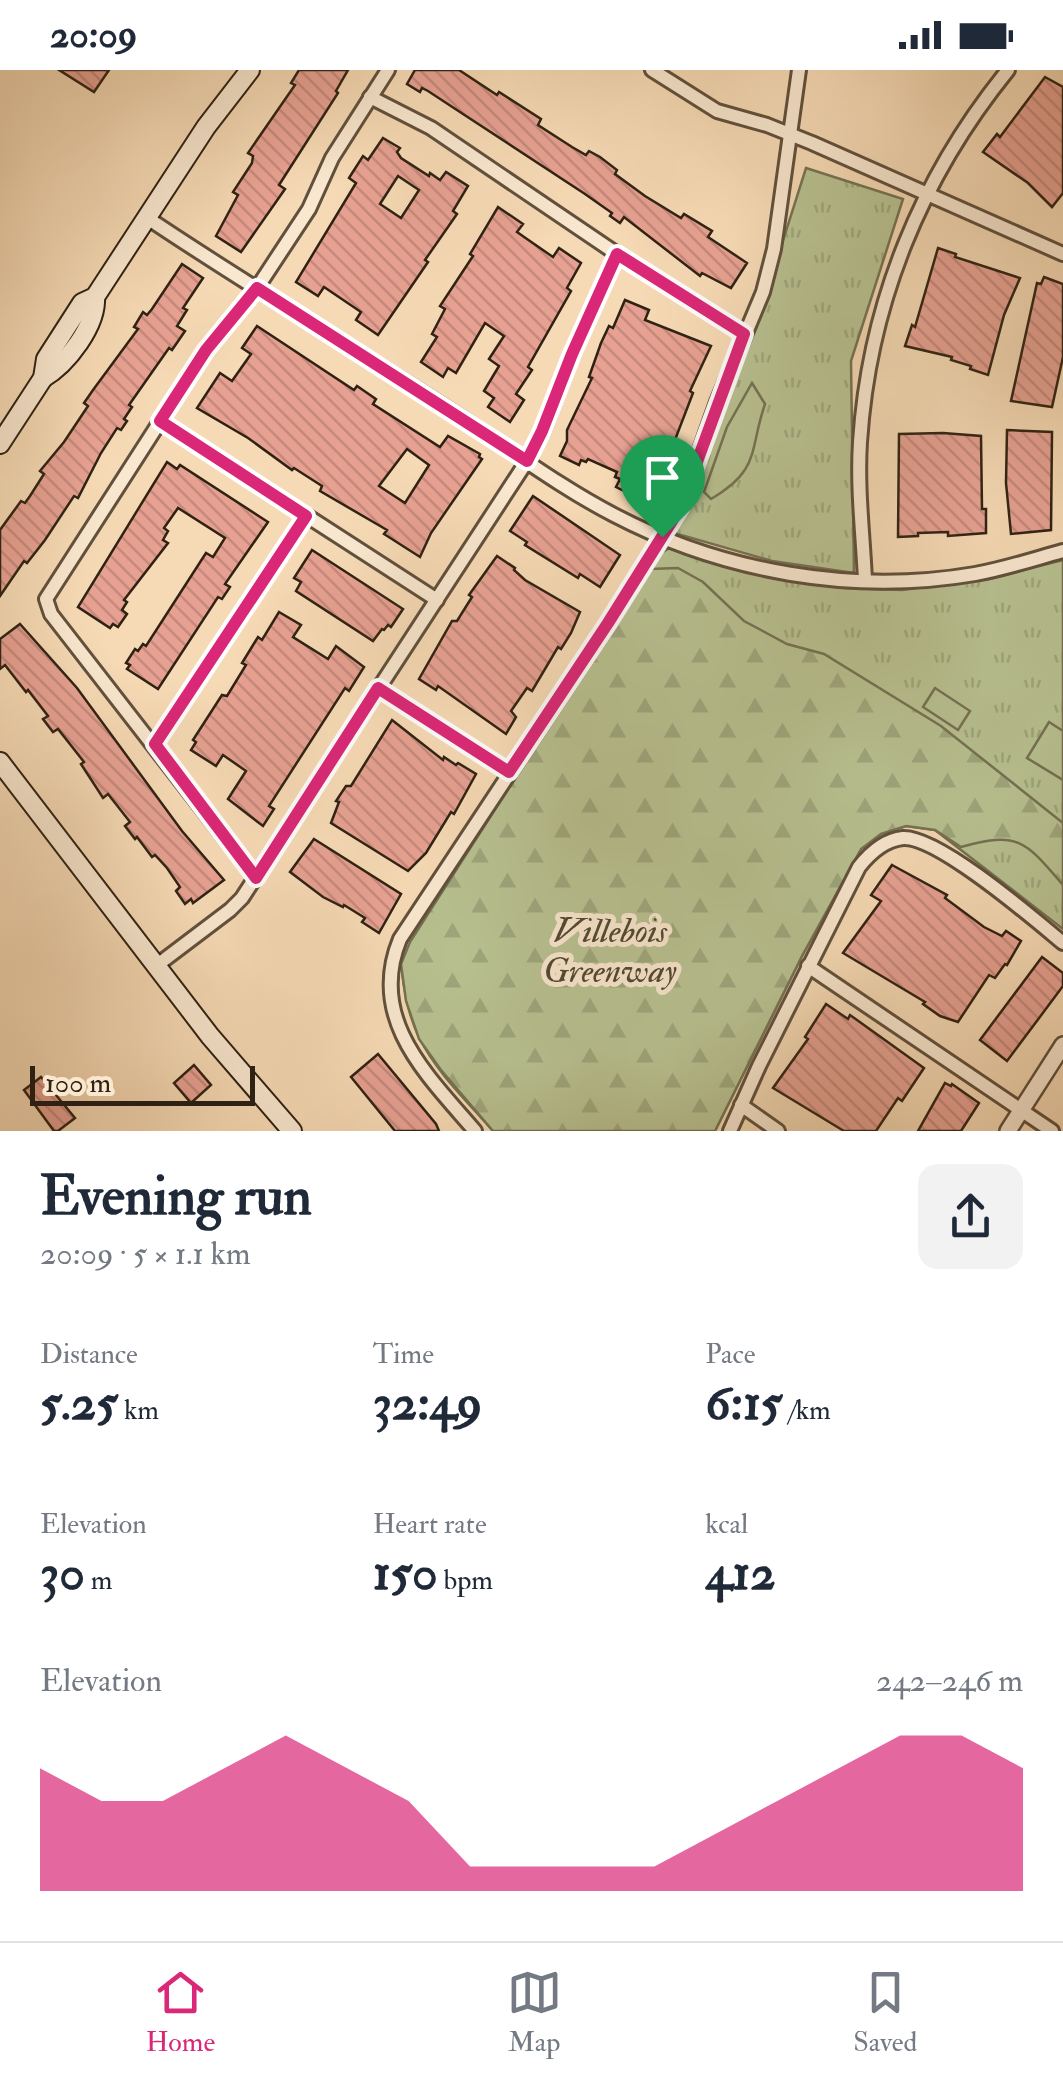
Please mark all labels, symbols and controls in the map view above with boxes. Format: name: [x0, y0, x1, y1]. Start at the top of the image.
text: 20:09: [50, 11, 137, 59]
pin: [620, 435, 705, 538]
icon: arrive: [635, 450, 690, 505]
park label: Villebois Greenway: [543, 909, 677, 993]
scale bar: [30, 1061, 255, 1106]
text: 100 m: [45, 1066, 111, 1101]
text: Evening run: [40, 1162, 312, 1231]
button: share: [918, 1164, 1023, 1269]
text: 20:09 · 5 × 1.1 km: [40, 1234, 251, 1274]
text: Distance: [40, 1337, 138, 1372]
text: Time: [373, 1337, 434, 1372]
text: Pace: [705, 1337, 756, 1372]
text: 5.25: [40, 1372, 118, 1435]
text: 32:49: [373, 1372, 482, 1435]
text: 6:15: [705, 1372, 783, 1435]
text: km: [118, 1393, 159, 1428]
text: /km: [783, 1393, 831, 1428]
text: Elevation: [40, 1507, 147, 1542]
text: Heart rate: [373, 1507, 487, 1542]
text: kcal: [705, 1507, 748, 1542]
text: 30: [40, 1542, 85, 1605]
text: 150: [373, 1542, 438, 1605]
text: 412: [705, 1542, 775, 1605]
text: m: [85, 1563, 112, 1598]
text: bpm: [438, 1563, 493, 1598]
text: Elevation: [40, 1661, 162, 1701]
text: 242–246 m: [876, 1661, 1023, 1701]
tab: Home: [146, 1965, 215, 2060]
tab: Map: [507, 1965, 562, 2060]
tab: Saved: [853, 1965, 917, 2060]

